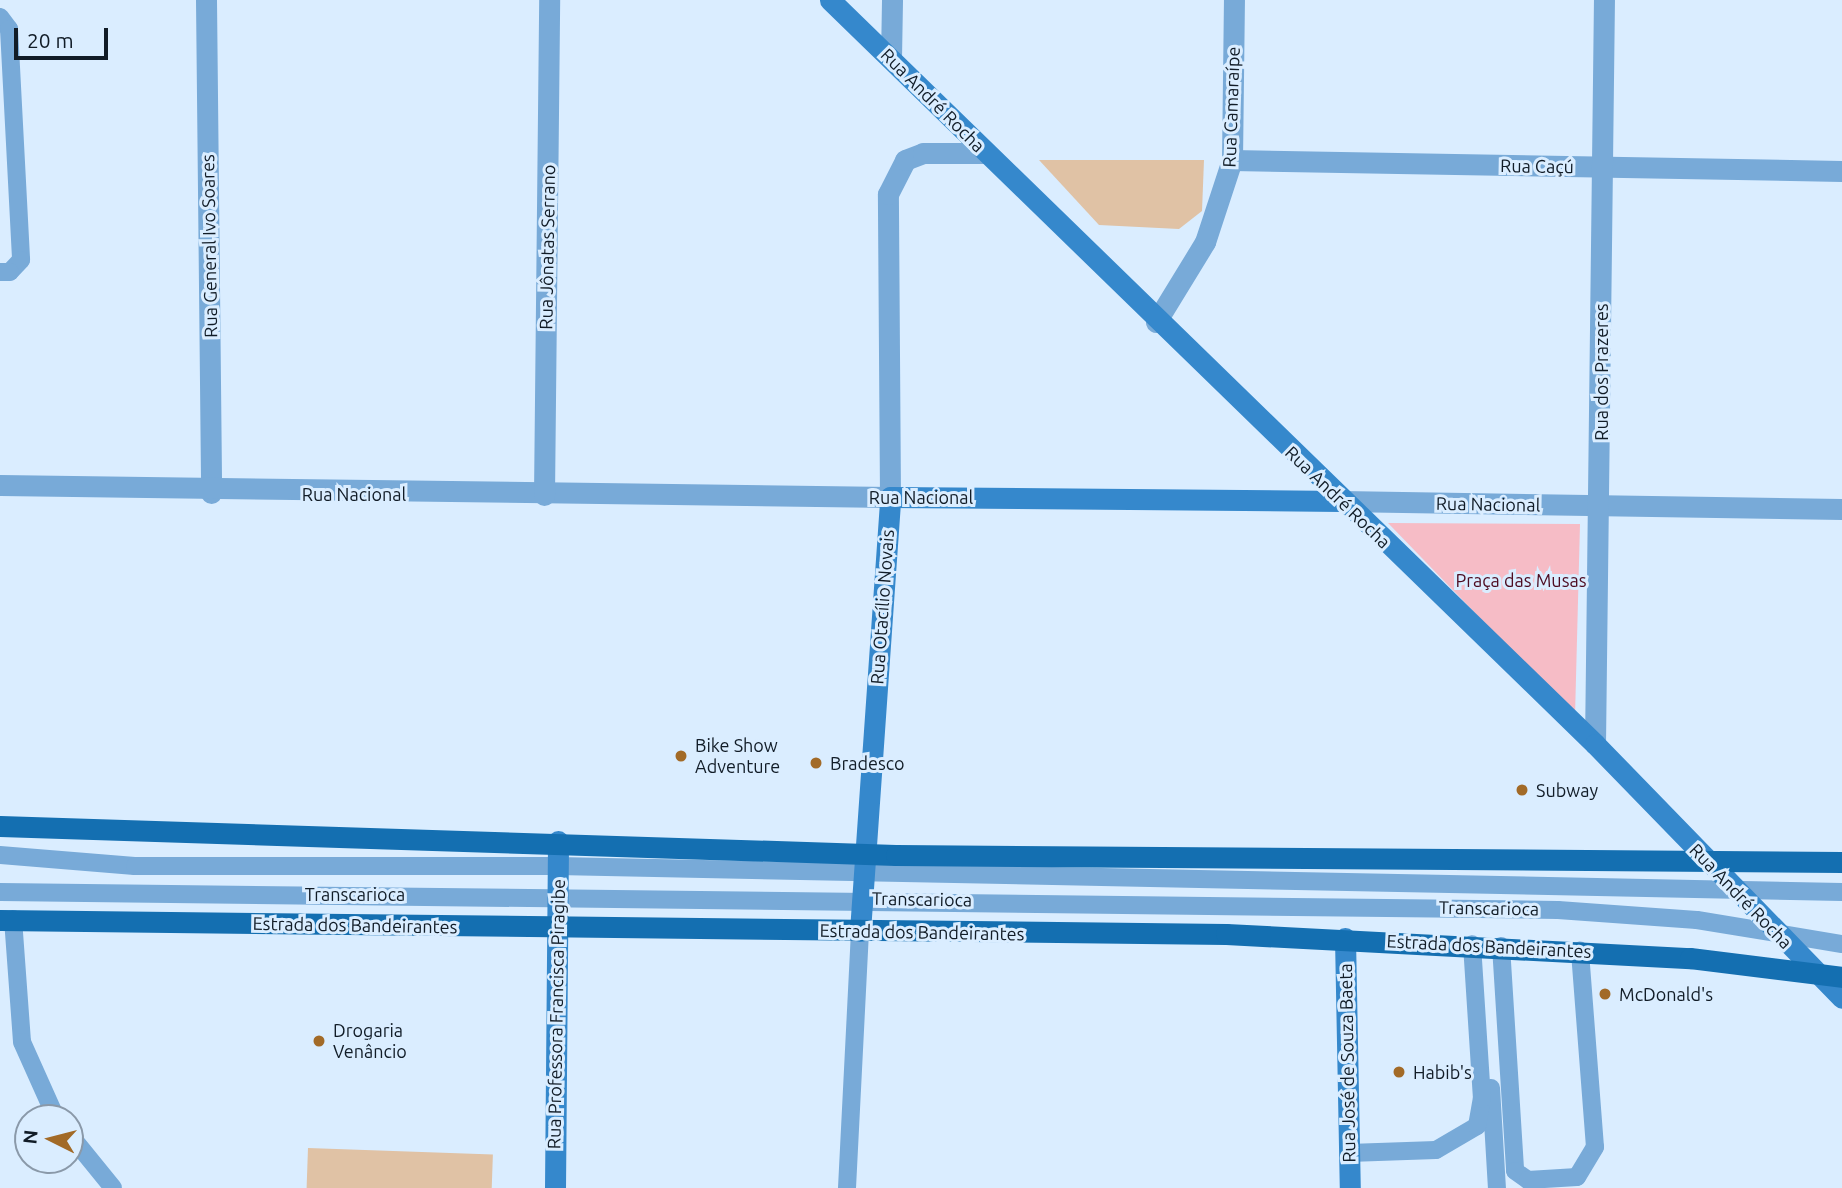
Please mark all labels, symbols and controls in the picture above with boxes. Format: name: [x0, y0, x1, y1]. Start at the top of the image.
scale bar: [18, 14, 112, 58]
text: 20 m: [27, 28, 74, 52]
street label: Rua André Rocha: [877, 44, 989, 156]
street label: Rua Camaraípe: [1218, 46, 1244, 168]
street label: Rua General Ivo Soares: [197, 154, 221, 338]
street label: Rua Caçú: [1500, 155, 1574, 177]
street label: Rua Jônatas Serrano: [535, 164, 559, 330]
street label: Rua dos Prazeres: [1590, 303, 1612, 441]
street label: Rua André Rocha: [1281, 441, 1395, 553]
street label: Rua Nacional: [302, 483, 406, 505]
street label: Rua Nacional: [869, 486, 973, 508]
street label: Rua Nacional: [1436, 492, 1540, 516]
street label: Rua Otacílio Novais: [866, 529, 898, 685]
park label: Praça das Musas: [1455, 569, 1587, 591]
place label: Bike Show Adventure: [695, 735, 780, 778]
marker: Bike Show Adventure: [673, 748, 689, 764]
place label: Bradesco: [830, 752, 905, 774]
marker: Bradesco: [808, 755, 824, 771]
place label: Subway: [1536, 779, 1598, 801]
marker: Subway: [1514, 782, 1530, 798]
street label: Rua André Rocha: [1685, 839, 1797, 953]
street label: Rua Professora Francisca Piragibe: [543, 879, 569, 1149]
street label: Transcarioca: [305, 883, 405, 905]
street label: Transcarioca: [872, 887, 972, 911]
street label: Transcarioca: [1439, 896, 1539, 920]
street label: Estrada dos Bandeirantes: [252, 912, 458, 938]
street label: Estrada dos Bandeirantes: [819, 919, 1025, 945]
street label: Estrada dos Bandeirantes: [1386, 930, 1592, 962]
street label: Rua José de Souza Baeta: [1334, 963, 1360, 1163]
place label: McDonald's: [1619, 983, 1713, 1005]
marker: McDonald's: [1597, 986, 1613, 1002]
place label: Drogaria Venâncio: [333, 1020, 407, 1062]
marker: Drogaria Venâncio: [311, 1033, 327, 1049]
place label: Habib's: [1413, 1061, 1472, 1083]
marker: Habib's: [1391, 1064, 1407, 1080]
north arrow: [14, 1104, 84, 1174]
text: N: [18, 1129, 42, 1145]

